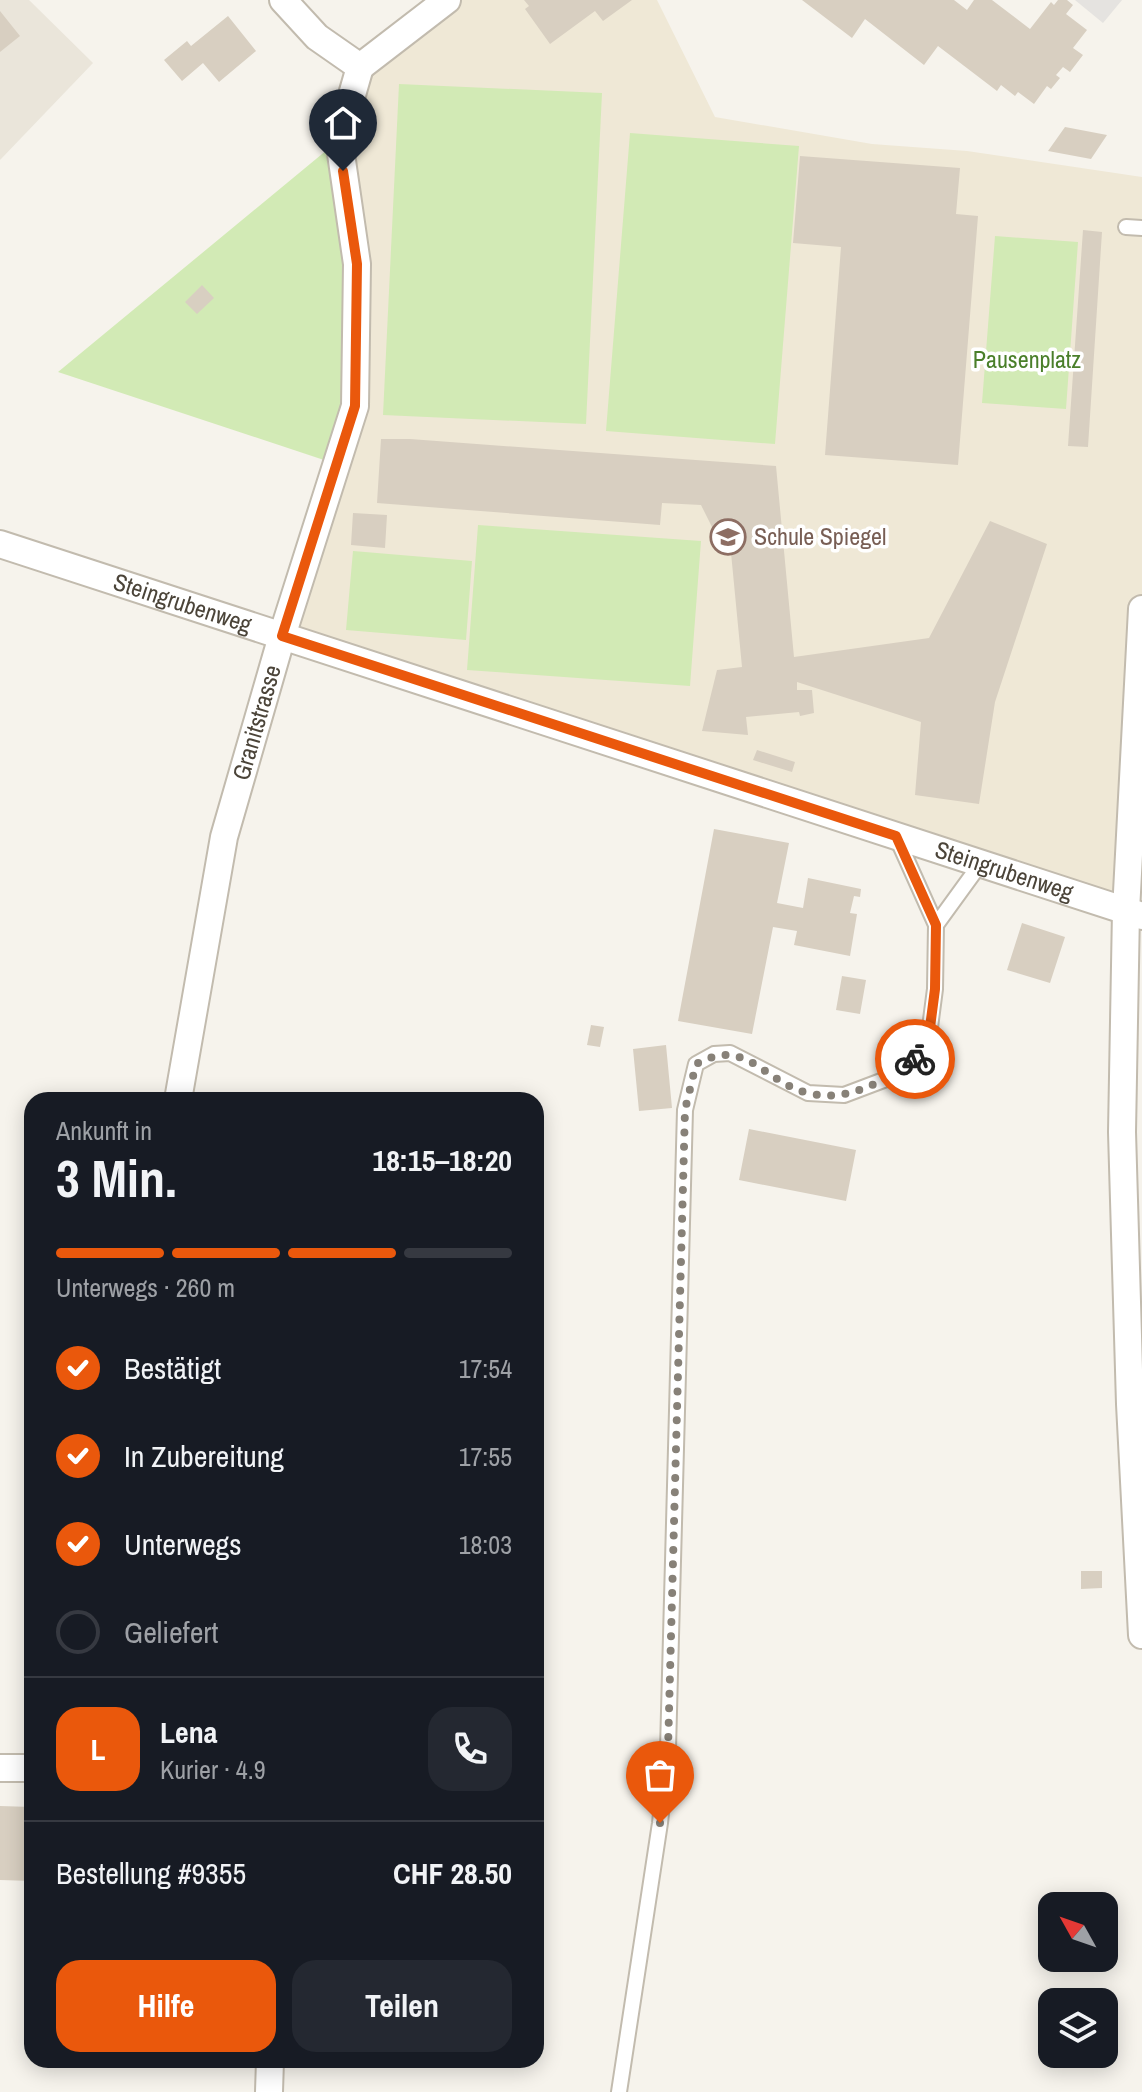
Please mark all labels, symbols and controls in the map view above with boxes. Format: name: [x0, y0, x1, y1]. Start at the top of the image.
pin: [309, 89, 377, 171]
icon: home: [321, 101, 365, 145]
park label: Pausenplatz: [973, 343, 1081, 375]
school or university icon: Schule Spiegel: [709, 518, 747, 556]
place label: Schule Spiegel: [754, 520, 886, 552]
street label: Steingrubenweg: [110, 565, 256, 640]
street label: Granitstrasse: [224, 661, 288, 784]
street label: Steingrubenweg: [931, 833, 1078, 908]
courier: [875, 1019, 955, 1099]
icon: bike: [893, 1037, 937, 1081]
text: Ankunft in: [56, 1113, 152, 1148]
text: 18:15–18:20: [373, 1140, 512, 1180]
text: 3 Min.: [56, 1143, 177, 1213]
text: Unterwegs · 260 m: [56, 1270, 235, 1305]
icon: check: [56, 1346, 100, 1390]
text: Bestätigt: [124, 1348, 221, 1388]
text: 17:54: [459, 1351, 512, 1386]
icon: check: [56, 1434, 100, 1478]
text: In Zubereitung: [124, 1436, 284, 1476]
text: 17:55: [459, 1439, 512, 1474]
icon: check: [56, 1522, 100, 1566]
text: Unterwegs: [124, 1524, 242, 1564]
text: 18:03: [459, 1527, 512, 1562]
text: Geliefert: [124, 1612, 218, 1652]
button: phone: [428, 1707, 512, 1791]
text: Lena: [160, 1712, 217, 1752]
text: L: [90, 1729, 106, 1769]
pin: [626, 1741, 694, 1823]
text: Kurier · 4.9: [160, 1752, 265, 1787]
icon: bag: [638, 1753, 682, 1797]
text: Bestellung #9355: [56, 1853, 246, 1893]
text: CHF 28.50: [393, 1853, 512, 1893]
north arrow: [1038, 1892, 1118, 1972]
map controls: [1038, 1892, 1118, 2068]
button: Hilfe: [56, 1960, 276, 2052]
button: Teilen: [292, 1960, 512, 2052]
button: layers: [1038, 1988, 1118, 2068]

